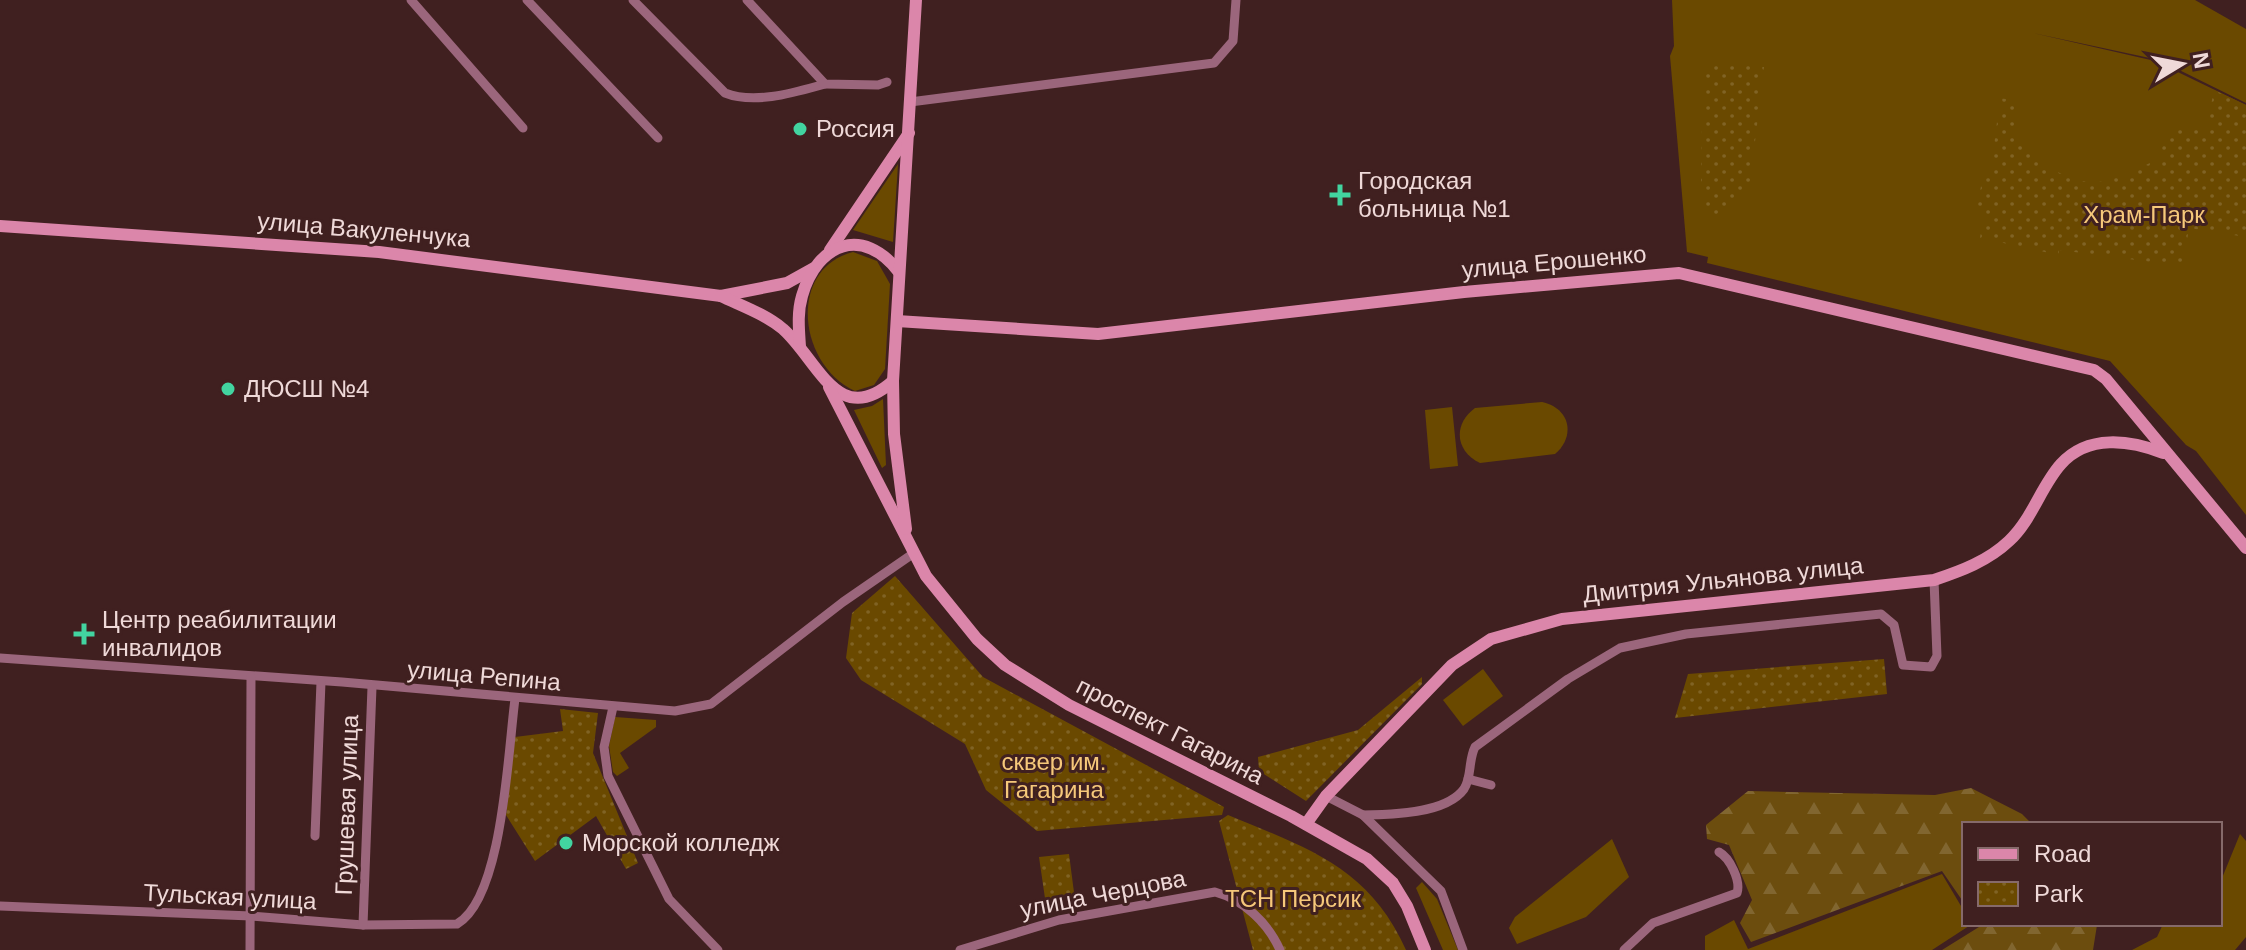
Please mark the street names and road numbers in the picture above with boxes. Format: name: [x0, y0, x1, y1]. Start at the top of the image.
street label: улица Вакуленчука: [256, 207, 472, 252]
street label: улица Ерошенко: [1460, 240, 1647, 283]
street label: Дмитрия Ульянова улица: [1581, 551, 1865, 608]
street label: улица Репина: [406, 655, 563, 696]
street label: проспект Гагарина: [1072, 672, 1269, 790]
street label: Грушевая улица: [330, 714, 363, 896]
street label: улица Черцова: [1018, 864, 1189, 923]
street label: Тульская улица: [143, 878, 318, 915]

